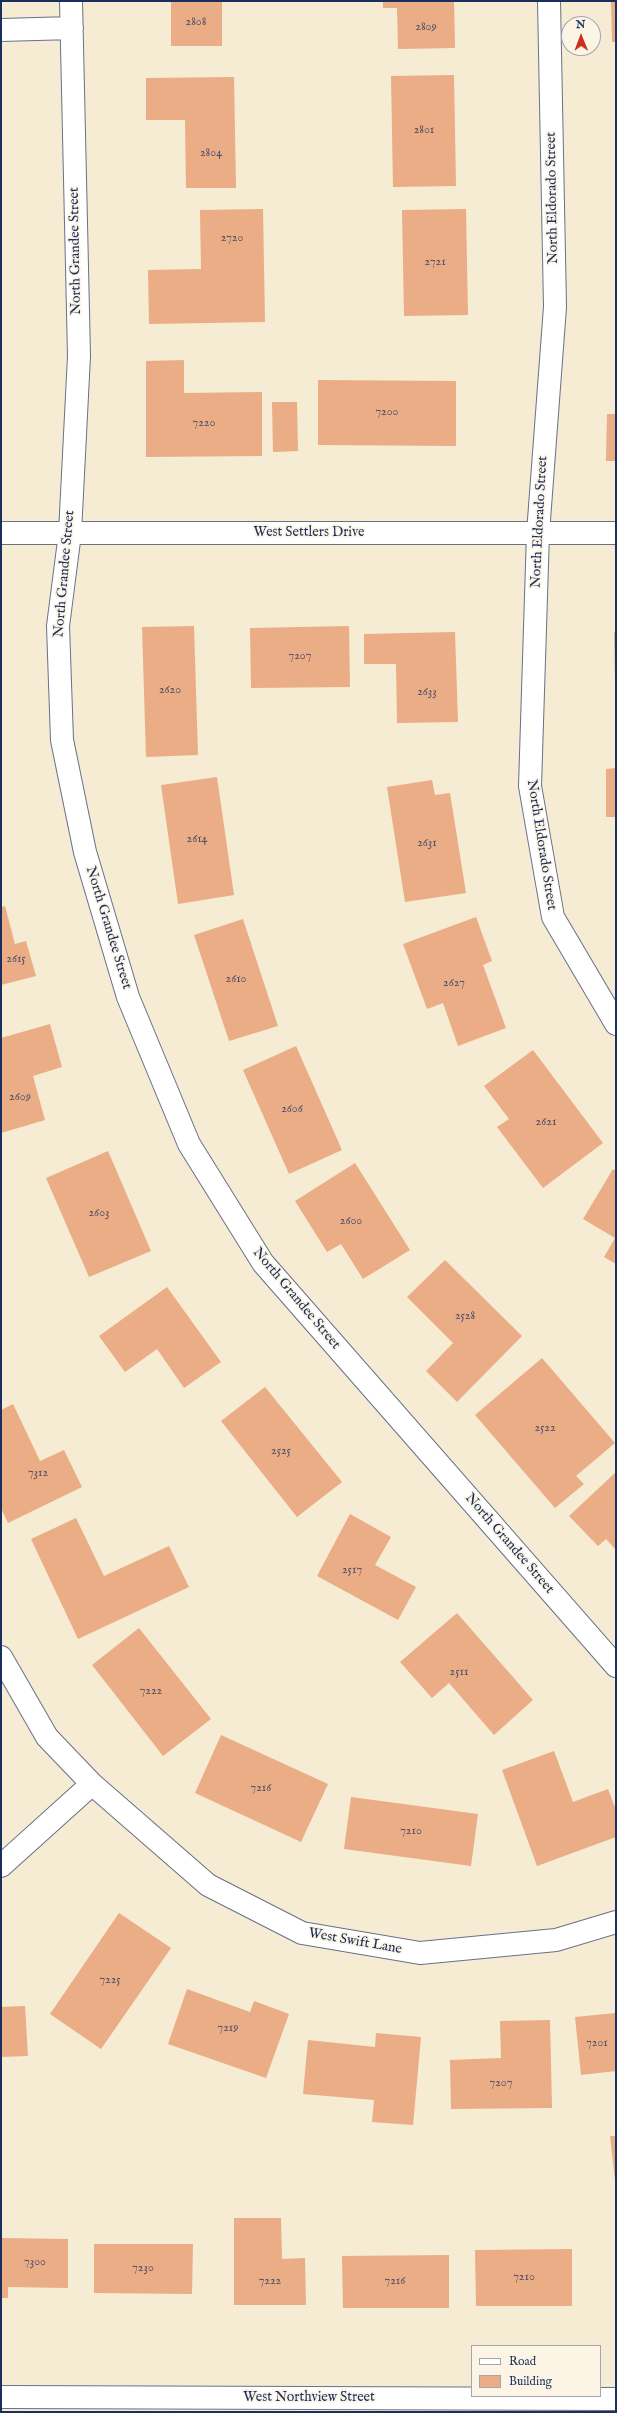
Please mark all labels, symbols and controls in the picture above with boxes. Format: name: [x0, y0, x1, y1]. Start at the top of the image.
house number: 2808: [186, 16, 206, 30]
north arrow: [561, 16, 601, 56]
text: N: [576, 18, 586, 32]
house number: 2809: [415, 21, 437, 35]
house number: 2801: [414, 124, 434, 138]
street label: North Eldorado Street: [543, 132, 563, 264]
house number: 2804: [200, 147, 222, 161]
street label: North Grandee Street: [66, 187, 86, 315]
house number: 2720: [221, 232, 243, 246]
house number: 2721: [424, 256, 446, 270]
house number: 7200: [375, 406, 399, 420]
house number: 7220: [193, 417, 215, 431]
street label: North Eldorado Street: [528, 456, 552, 588]
street label: North Grandee Street: [51, 510, 79, 638]
street label: West Settlers Drive: [254, 525, 364, 541]
house number: 7207: [289, 650, 311, 664]
house number: 2620: [159, 684, 181, 698]
house number: 2633: [417, 686, 437, 700]
street label: North Eldorado Street: [522, 778, 560, 912]
house number: 2614: [187, 833, 207, 847]
house number: 2631: [417, 837, 437, 851]
street label: North Grandee Street: [81, 865, 135, 991]
house number: 2615: [6, 953, 26, 967]
house number: 2610: [226, 973, 246, 987]
house number: 2627: [443, 977, 465, 991]
house number: 2609: [9, 1091, 31, 1105]
house number: 2606: [281, 1103, 303, 1117]
house number: 2621: [536, 1116, 556, 1130]
house number: 2603: [88, 1207, 110, 1221]
house number: 2600: [340, 1215, 362, 1229]
street label: North Grandee Street: [249, 1245, 343, 1353]
house number: 2528: [455, 1310, 475, 1324]
house number: 2522: [534, 1422, 556, 1436]
house number: 2525: [271, 1445, 291, 1459]
house number: 7312: [28, 1467, 48, 1481]
street label: North Grandee Street: [461, 1490, 557, 1598]
house number: 2517: [342, 1564, 362, 1578]
house number: 2511: [450, 1666, 468, 1680]
house number: 7222: [140, 1685, 162, 1699]
house number: 7216: [251, 1782, 271, 1796]
house number: 7210: [400, 1825, 422, 1839]
street label: West Swift Lane: [307, 1926, 403, 1958]
house number: 7225: [99, 1974, 121, 1988]
house number: 7219: [218, 2022, 238, 2036]
house number: 7201: [586, 2037, 608, 2051]
house number: 7207: [490, 2077, 512, 2091]
house number: 7300: [24, 2256, 46, 2270]
house number: 7230: [132, 2262, 154, 2276]
house number: 7210: [513, 2271, 535, 2285]
house number: 7222: [259, 2275, 281, 2289]
house number: 7216: [385, 2275, 405, 2289]
legend: [471, 2345, 601, 2397]
text: Road: [509, 2354, 536, 2369]
text: Building: [509, 2374, 552, 2389]
street label: West Northview Street: [243, 2390, 375, 2406]

